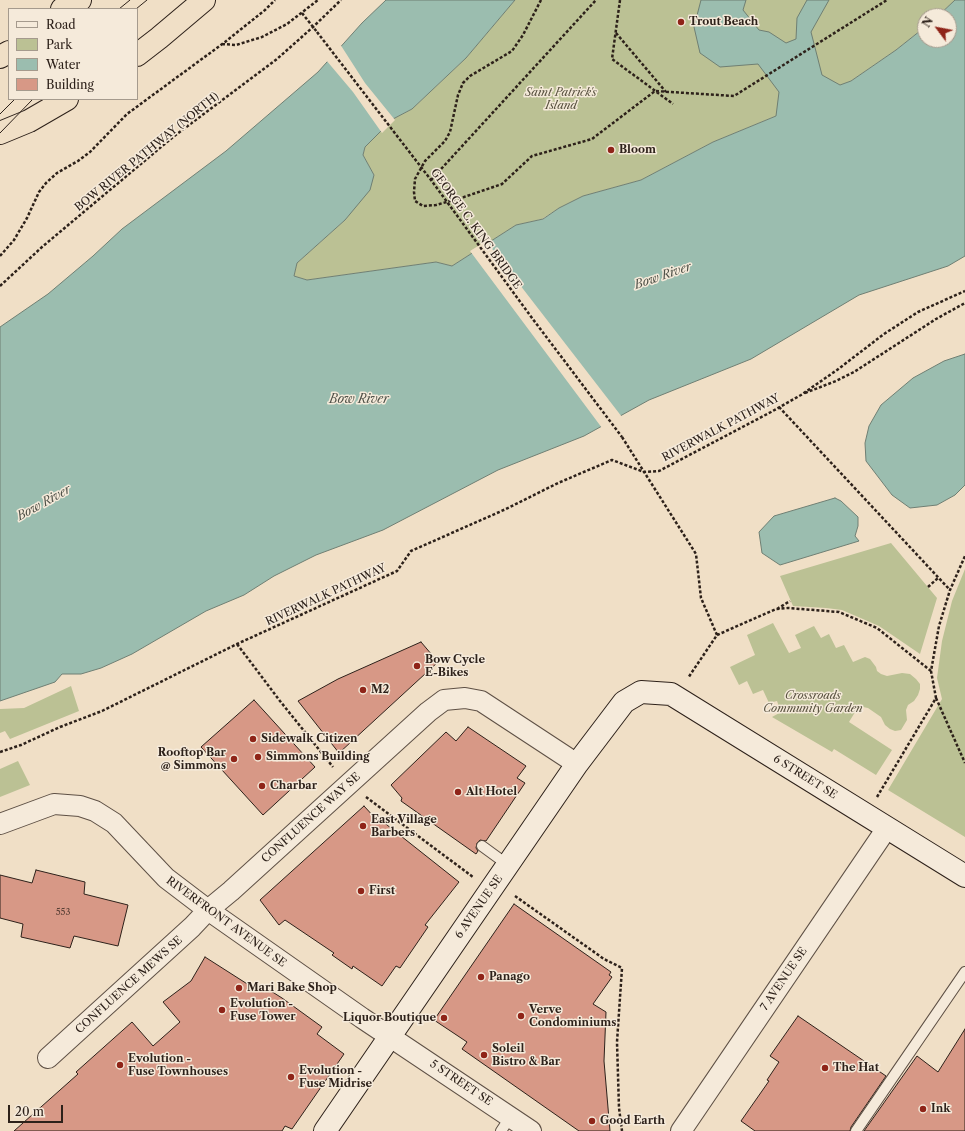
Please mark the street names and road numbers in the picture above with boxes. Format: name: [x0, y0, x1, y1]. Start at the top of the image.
street label: BOW RIVER PATHWAY (NORTH): [72, 90, 222, 214]
street label: GEORGE C. KING BRIDGE: [428, 166, 524, 292]
street label: RIVERWALK PATHWAY: [660, 391, 782, 465]
street label: RIVERWALK PATHWAY: [264, 561, 388, 629]
street label: 6 STREET SE: [771, 752, 839, 802]
street label: CONFLUENCE WAY SE: [259, 770, 363, 866]
street label: 6 AVENUE SE: [452, 873, 506, 941]
street label: RIVERFRONT AVENUE SE: [163, 874, 289, 970]
street label: CONFLUENCE MEWS SE: [73, 934, 185, 1036]
street label: 7 AVENUE SE: [758, 945, 810, 1013]
street label: 5 STREET SE: [427, 1057, 495, 1109]

